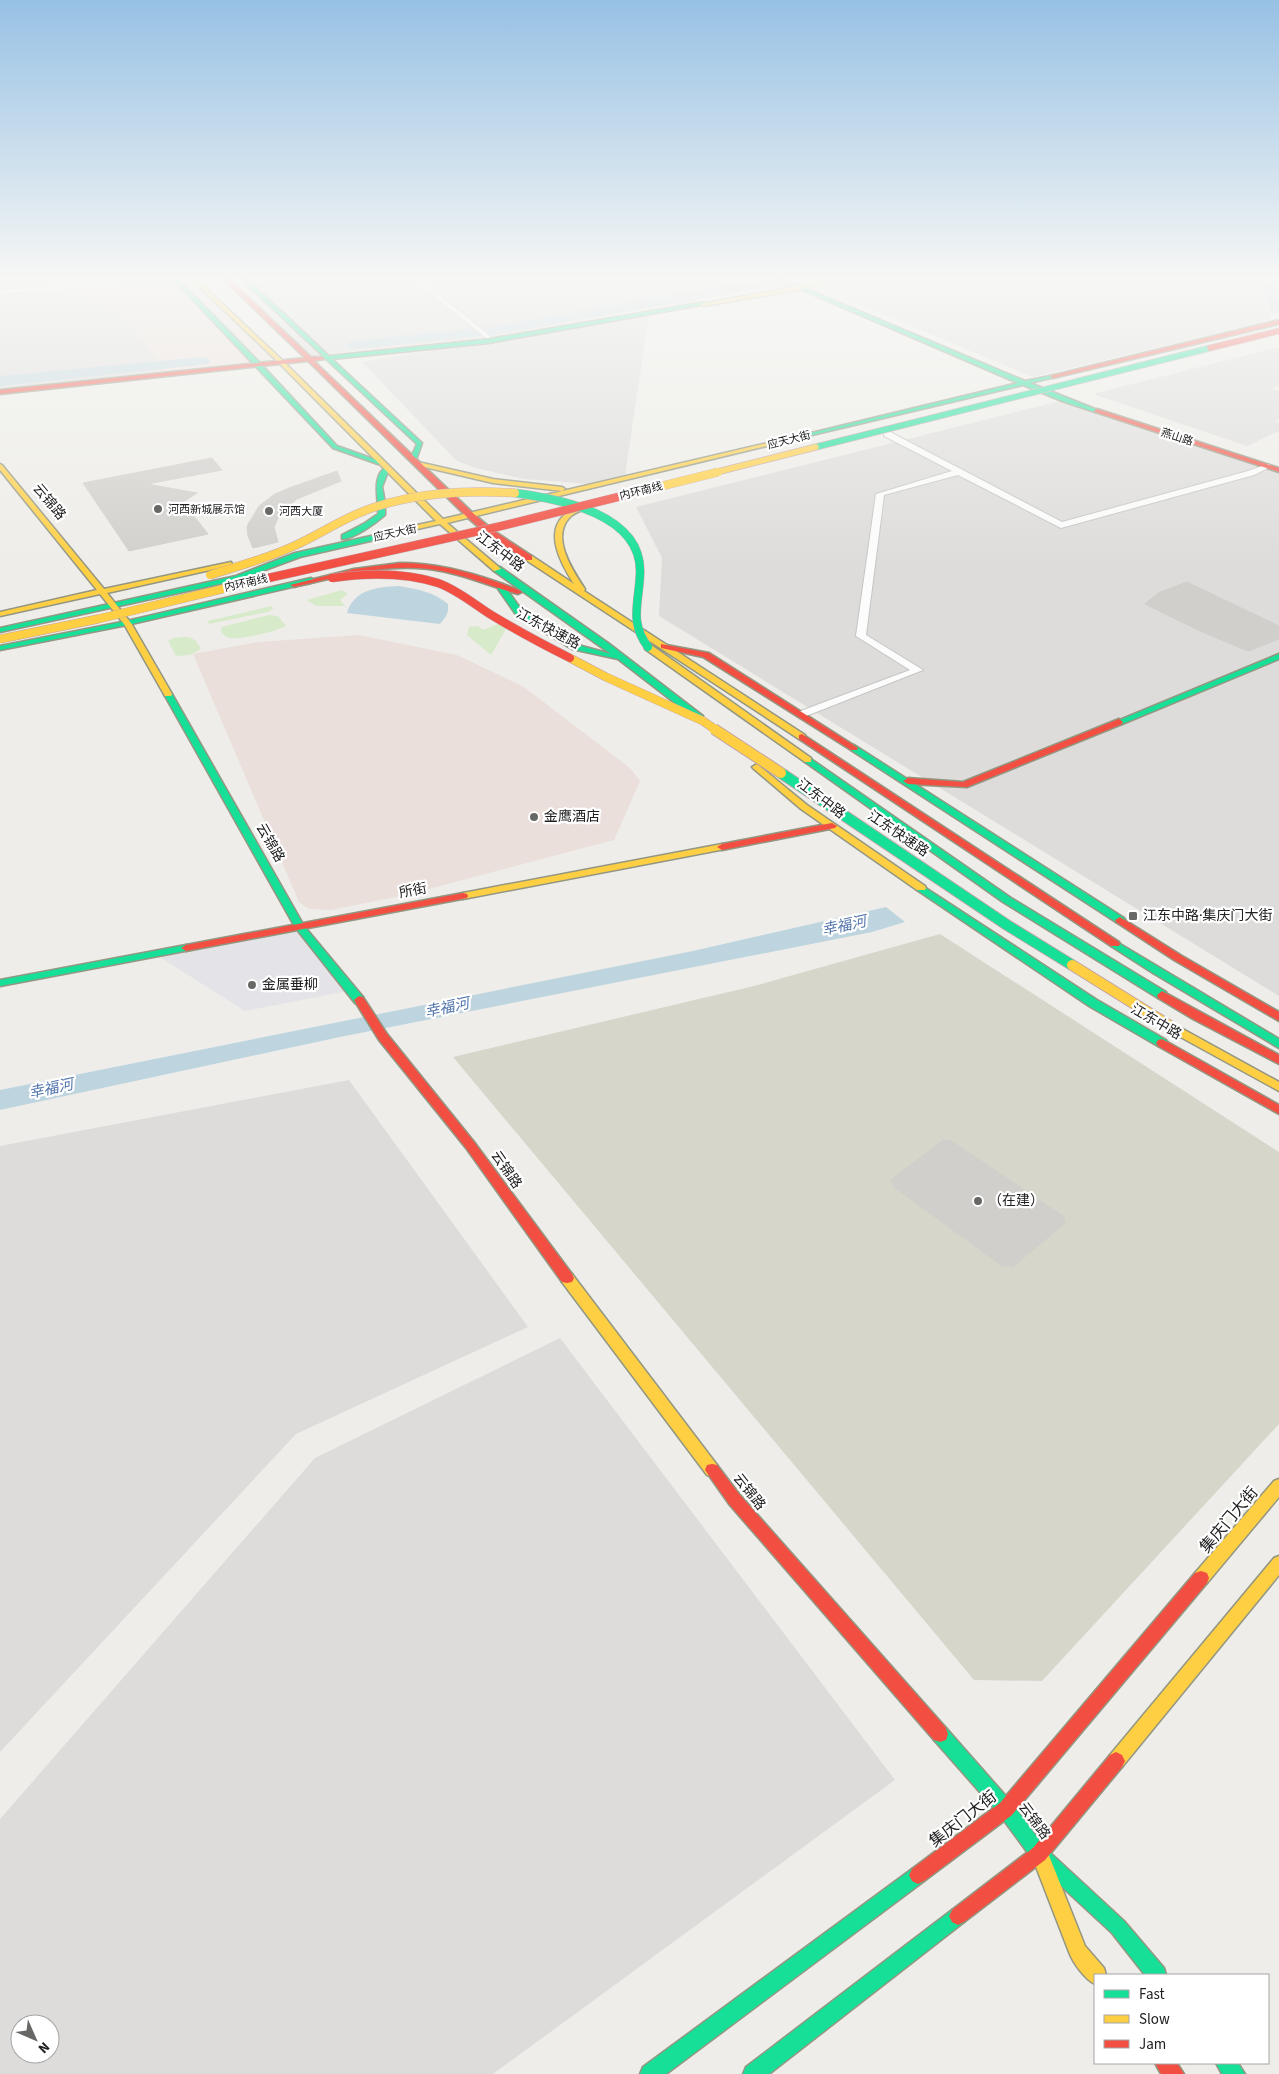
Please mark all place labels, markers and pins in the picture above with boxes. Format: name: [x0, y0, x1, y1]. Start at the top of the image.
place label: 河西新城展示馆: [168, 502, 245, 517]
marker: 河西新城展示馆: [152, 503, 164, 515]
place label: 河西大厦: [279, 504, 323, 519]
marker: 河西大厦: [263, 505, 275, 517]
place label: 金鹰酒店: [544, 807, 600, 827]
marker: 金鹰酒店: [528, 811, 540, 823]
place label: 江东中路·集庆门大街: [1143, 906, 1273, 926]
marker: 江东中路·集庆门大街: [1127, 910, 1139, 922]
place label: 金属垂柳: [262, 975, 318, 995]
marker: 金属垂柳: [246, 979, 258, 991]
place label: （在建）: [988, 1191, 1044, 1211]
marker: （在建）: [972, 1195, 984, 1207]

